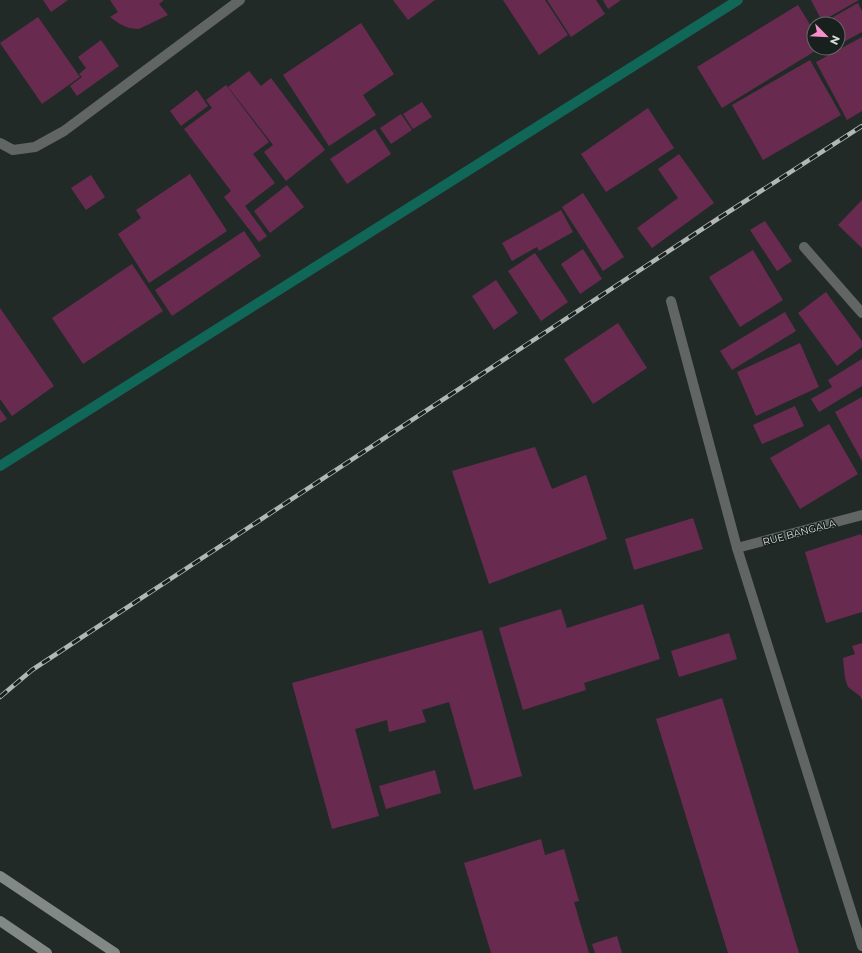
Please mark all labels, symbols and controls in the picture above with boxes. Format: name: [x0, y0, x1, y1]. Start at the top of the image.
north arrow: [806, 16, 846, 56]
text: N: [827, 33, 843, 47]
street label: RUE BANGALA: [761, 516, 838, 548]

